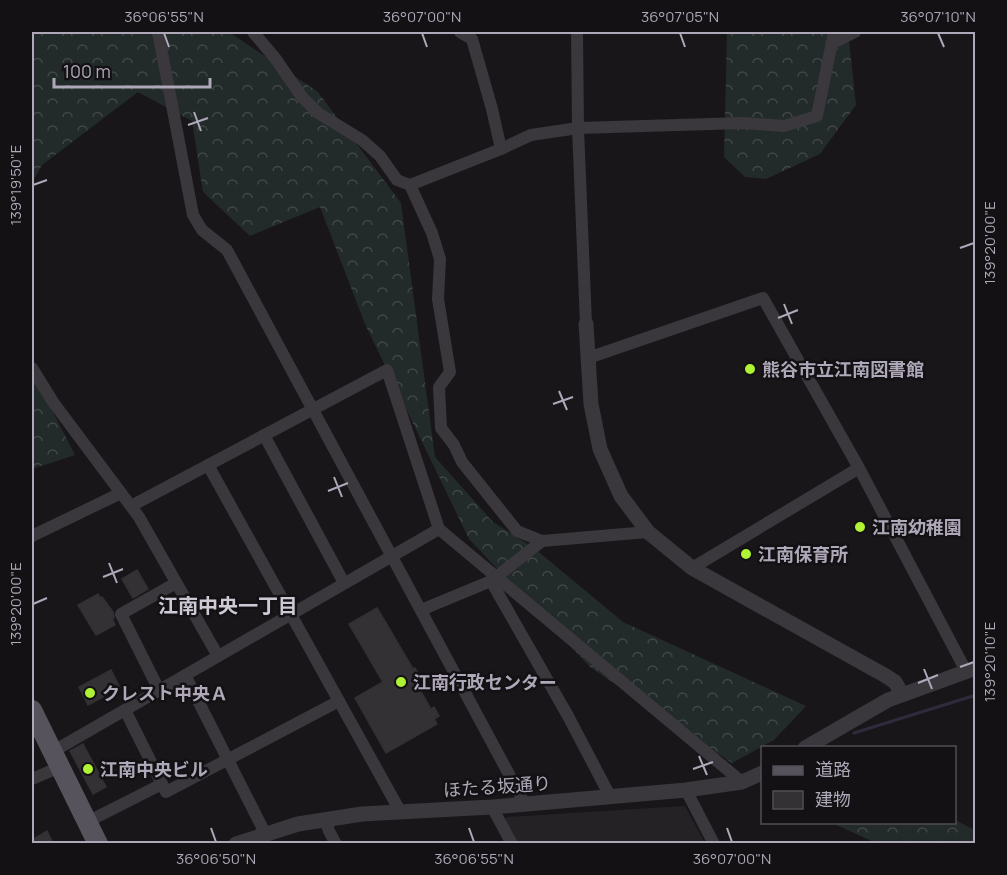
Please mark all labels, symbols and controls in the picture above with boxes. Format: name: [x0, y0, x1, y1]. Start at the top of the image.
text: 36°06'55"N: [124, 6, 204, 27]
text: 36°07'00"N: [383, 6, 461, 27]
text: 36°07'05"N: [641, 6, 719, 27]
text: 36°07'10"N: [900, 6, 976, 27]
scale bar: [54, 51, 210, 89]
text: 100 m: [63, 59, 111, 83]
text: 139°19'50"E: [5, 145, 26, 225]
text: 139°20'00"E: [979, 201, 1000, 285]
place label: 熊谷市立江南図書館: [762, 357, 924, 381]
marker: 熊谷市立江南図書館: [743, 362, 757, 376]
place label: 江南幼稚園: [872, 515, 962, 539]
marker: 江南幼稚園: [853, 520, 867, 534]
place label: 江南保育所: [758, 542, 848, 566]
marker: 江南保育所: [739, 547, 753, 561]
text: 139°20'00"E: [5, 562, 26, 646]
district label: 江南中央一丁目: [158, 592, 298, 619]
text: 139°20'10"E: [979, 622, 1000, 702]
place label: 江南行政センター: [413, 670, 557, 694]
marker: 江南行政センター: [394, 675, 408, 689]
place label: クレスト中央Ａ: [102, 681, 228, 705]
marker: クレスト中央Ａ: [83, 686, 97, 700]
legend: [761, 746, 956, 824]
place label: 江南中央ビル: [100, 757, 208, 781]
text: 道路: [815, 757, 851, 781]
marker: 江南中央ビル: [81, 762, 95, 776]
street label: ほたる坂通り: [442, 770, 552, 802]
text: 建物: [815, 787, 851, 811]
text: 36°06'50"N: [176, 848, 256, 869]
text: 36°06'55"N: [434, 848, 514, 869]
text: 36°07'00"N: [693, 848, 771, 869]

